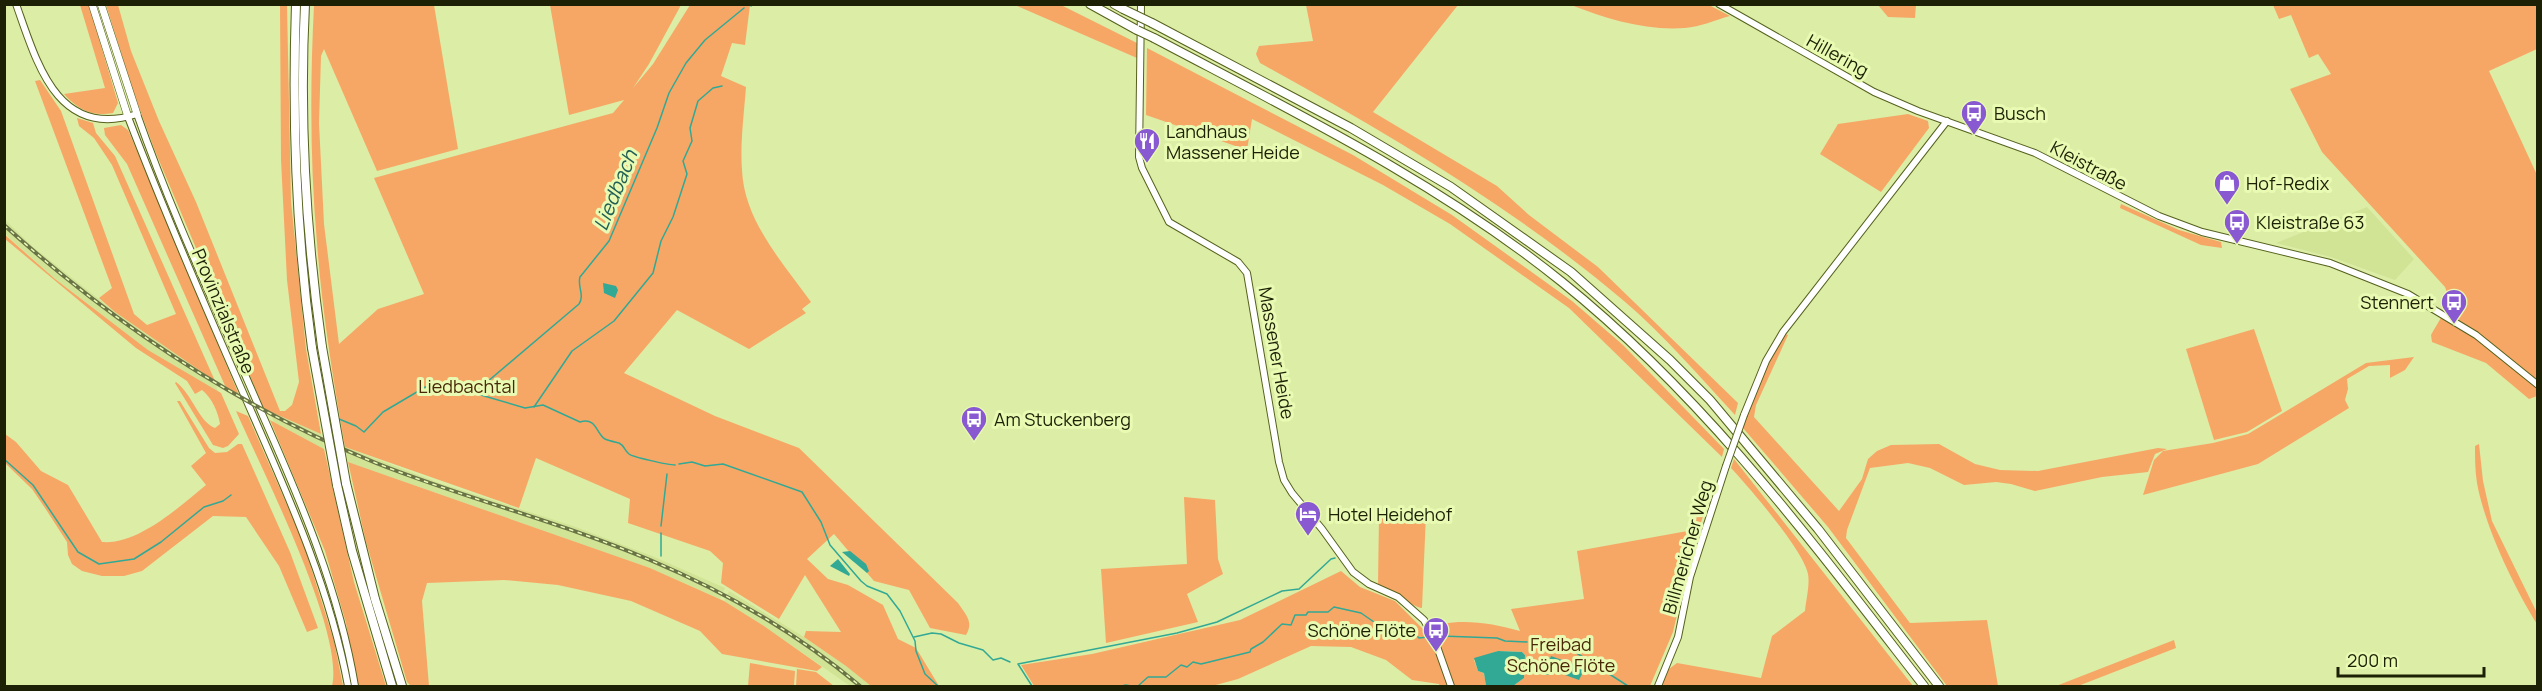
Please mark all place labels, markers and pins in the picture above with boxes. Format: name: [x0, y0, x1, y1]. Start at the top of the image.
bus stop icon: Busch: [1959, 98, 1989, 136]
place label: Busch: [1994, 101, 2046, 125]
place label: Landhaus Massener Heide: [1166, 119, 1300, 164]
restaurant icon: Landhaus Massener Heide: [1132, 126, 1162, 164]
shop icon: Hof-Redix: [2212, 168, 2242, 206]
place label: Hof-Redix: [2246, 171, 2330, 195]
bus stop icon: Kleistraße 63: [2222, 207, 2252, 245]
place label: Kleistraße 63: [2256, 210, 2364, 234]
bus stop icon: Stennert: [2439, 287, 2469, 325]
place label: Stennert: [2360, 290, 2434, 314]
bus stop icon: Am Stuckenberg: [959, 404, 989, 442]
place label: Am Stuckenberg: [994, 407, 1131, 431]
hotel icon: Hotel Heidehof: [1293, 499, 1323, 537]
place label: Hotel Heidehof: [1328, 502, 1453, 526]
bus stop icon: Schöne Flöte: [1421, 615, 1451, 653]
place label: Schöne Flöte: [1308, 618, 1416, 642]

